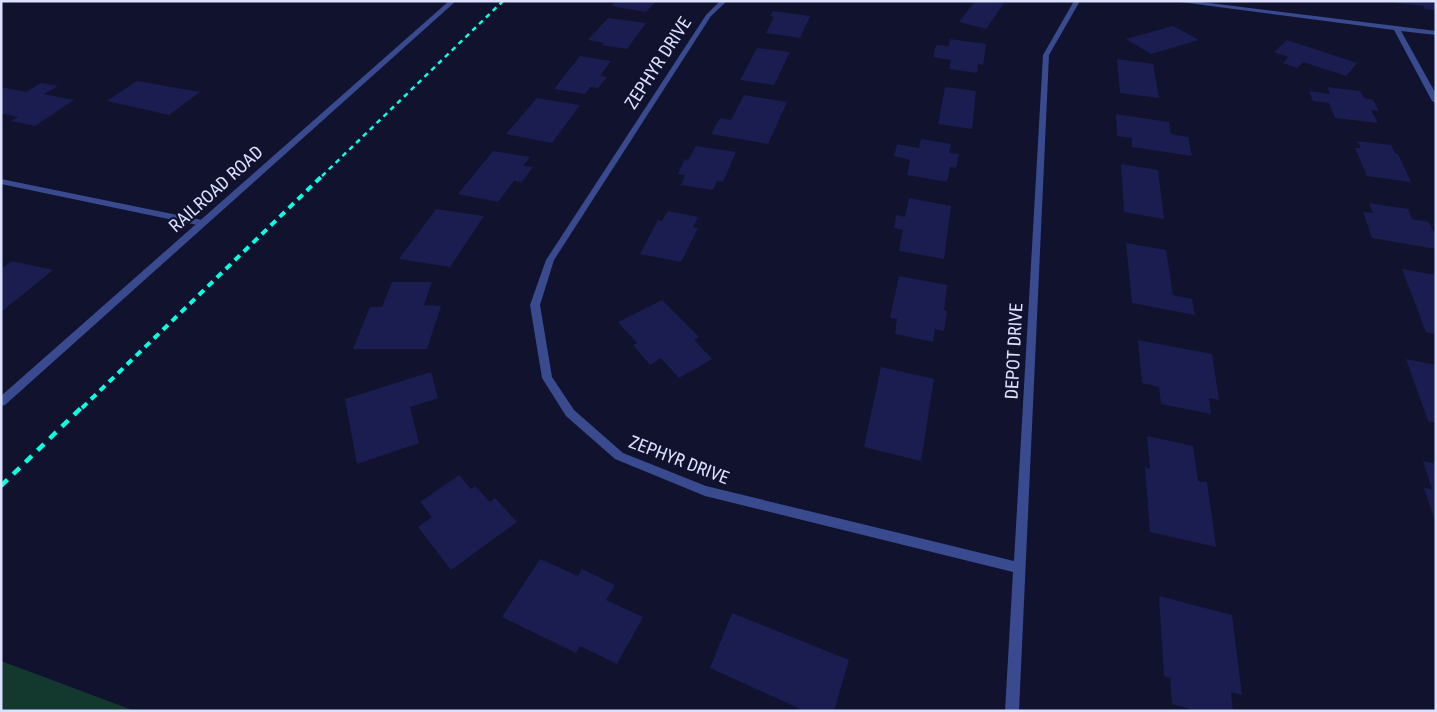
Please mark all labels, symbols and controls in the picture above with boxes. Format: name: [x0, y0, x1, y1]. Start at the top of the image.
street label: ZEPHYR DRIVE: [620, 13, 695, 113]
street label: RAILROAD ROAD: [164, 141, 267, 236]
street label: DEPOT DRIVE: [1000, 302, 1027, 400]
street label: ZEPHYR DRIVE: [626, 431, 732, 488]

